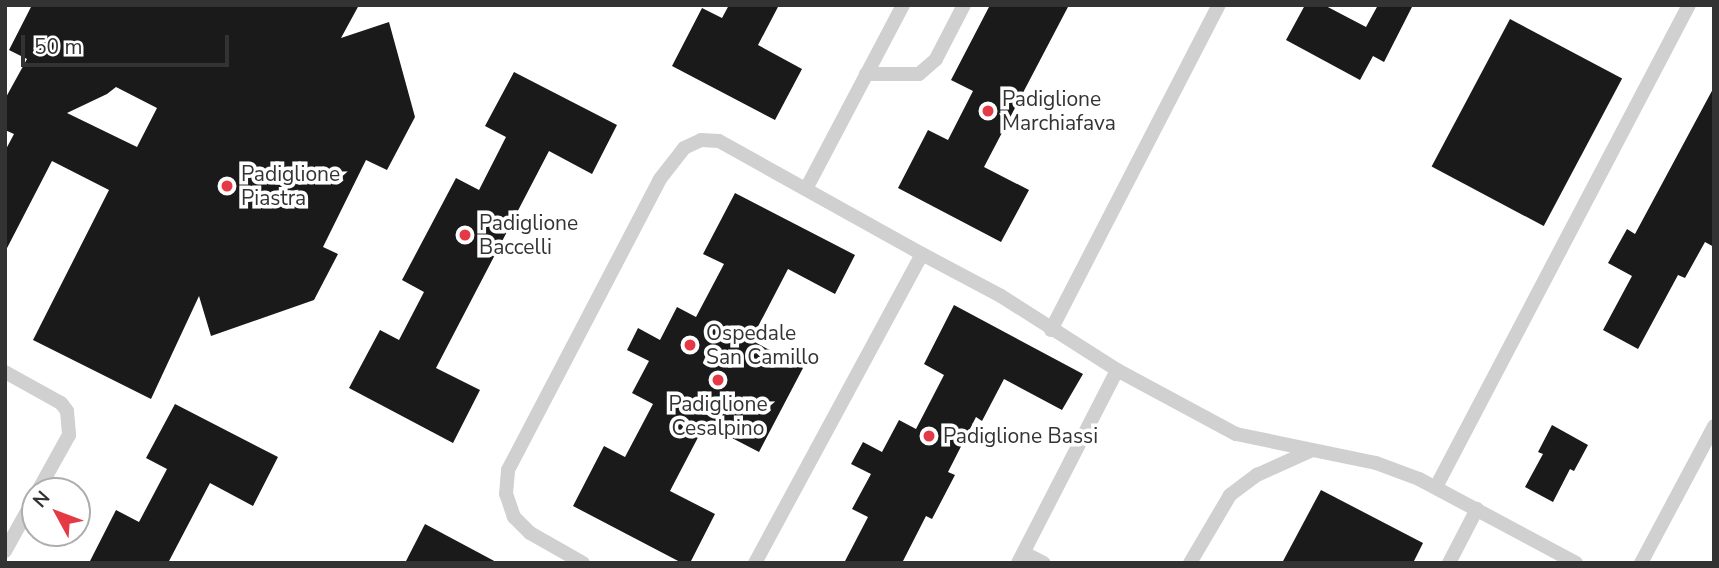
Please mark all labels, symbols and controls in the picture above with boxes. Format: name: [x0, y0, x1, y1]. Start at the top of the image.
scale bar: [24, 21, 233, 65]
text: 50 m: [34, 33, 83, 61]
place label: Padiglione Marchiafava: [1002, 86, 1116, 136]
marker: Padiglione Marchiafava: [980, 103, 996, 119]
place label: Padiglione Piastra: [241, 161, 340, 211]
marker: Padiglione Piastra: [219, 178, 235, 194]
place label: Padiglione Baccelli: [479, 210, 578, 260]
marker: Padiglione Baccelli: [457, 227, 473, 243]
place label: Ospedale San Camillo: [706, 320, 819, 370]
marker: Ospedale San Camillo: [680, 335, 700, 355]
marker: Padiglione Cesalpino: [710, 372, 726, 388]
place label: Padiglione Cesalpino: [668, 391, 768, 441]
place label: Padiglione Bassi: [943, 423, 1098, 449]
marker: Padiglione Bassi: [921, 428, 937, 444]
north arrow: [21, 477, 91, 547]
text: N: [27, 486, 56, 513]

